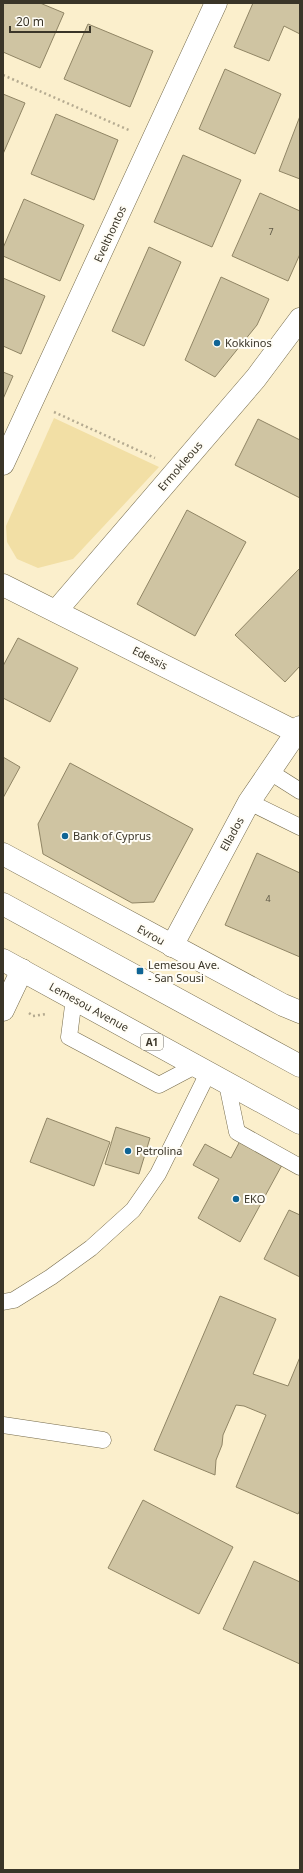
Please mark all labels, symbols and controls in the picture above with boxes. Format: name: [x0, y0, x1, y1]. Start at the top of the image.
scale bar: [10, 8, 90, 34]
text: 20 m: [16, 13, 44, 30]
street label: Evelthontos: [90, 203, 129, 265]
house number: 7: [268, 225, 274, 238]
place label: Kokkinos: [225, 335, 272, 350]
marker: Kokkinos: [212, 338, 222, 348]
street label: Ermokleous: [154, 438, 205, 494]
street label: Edessis: [130, 642, 170, 673]
street label: Ellados: [216, 814, 247, 853]
place label: Bank of Cyprus: [73, 828, 151, 843]
marker: Bank of Cyprus: [60, 831, 70, 841]
house number: 4: [265, 892, 271, 905]
street label: Evrou: [135, 921, 168, 948]
place label: Lemesou Ave. - San Sousi: [148, 957, 220, 985]
marker: Lemesou Ave. - San Sousi: [135, 966, 145, 976]
street label: Lemesou Avenue: [47, 979, 132, 1035]
road number: A1: [141, 1034, 163, 1050]
place label: Petrolina: [136, 1143, 182, 1158]
marker: Petrolina: [123, 1146, 133, 1156]
place label: EKO: [244, 1191, 265, 1206]
marker: EKO: [231, 1194, 241, 1204]

